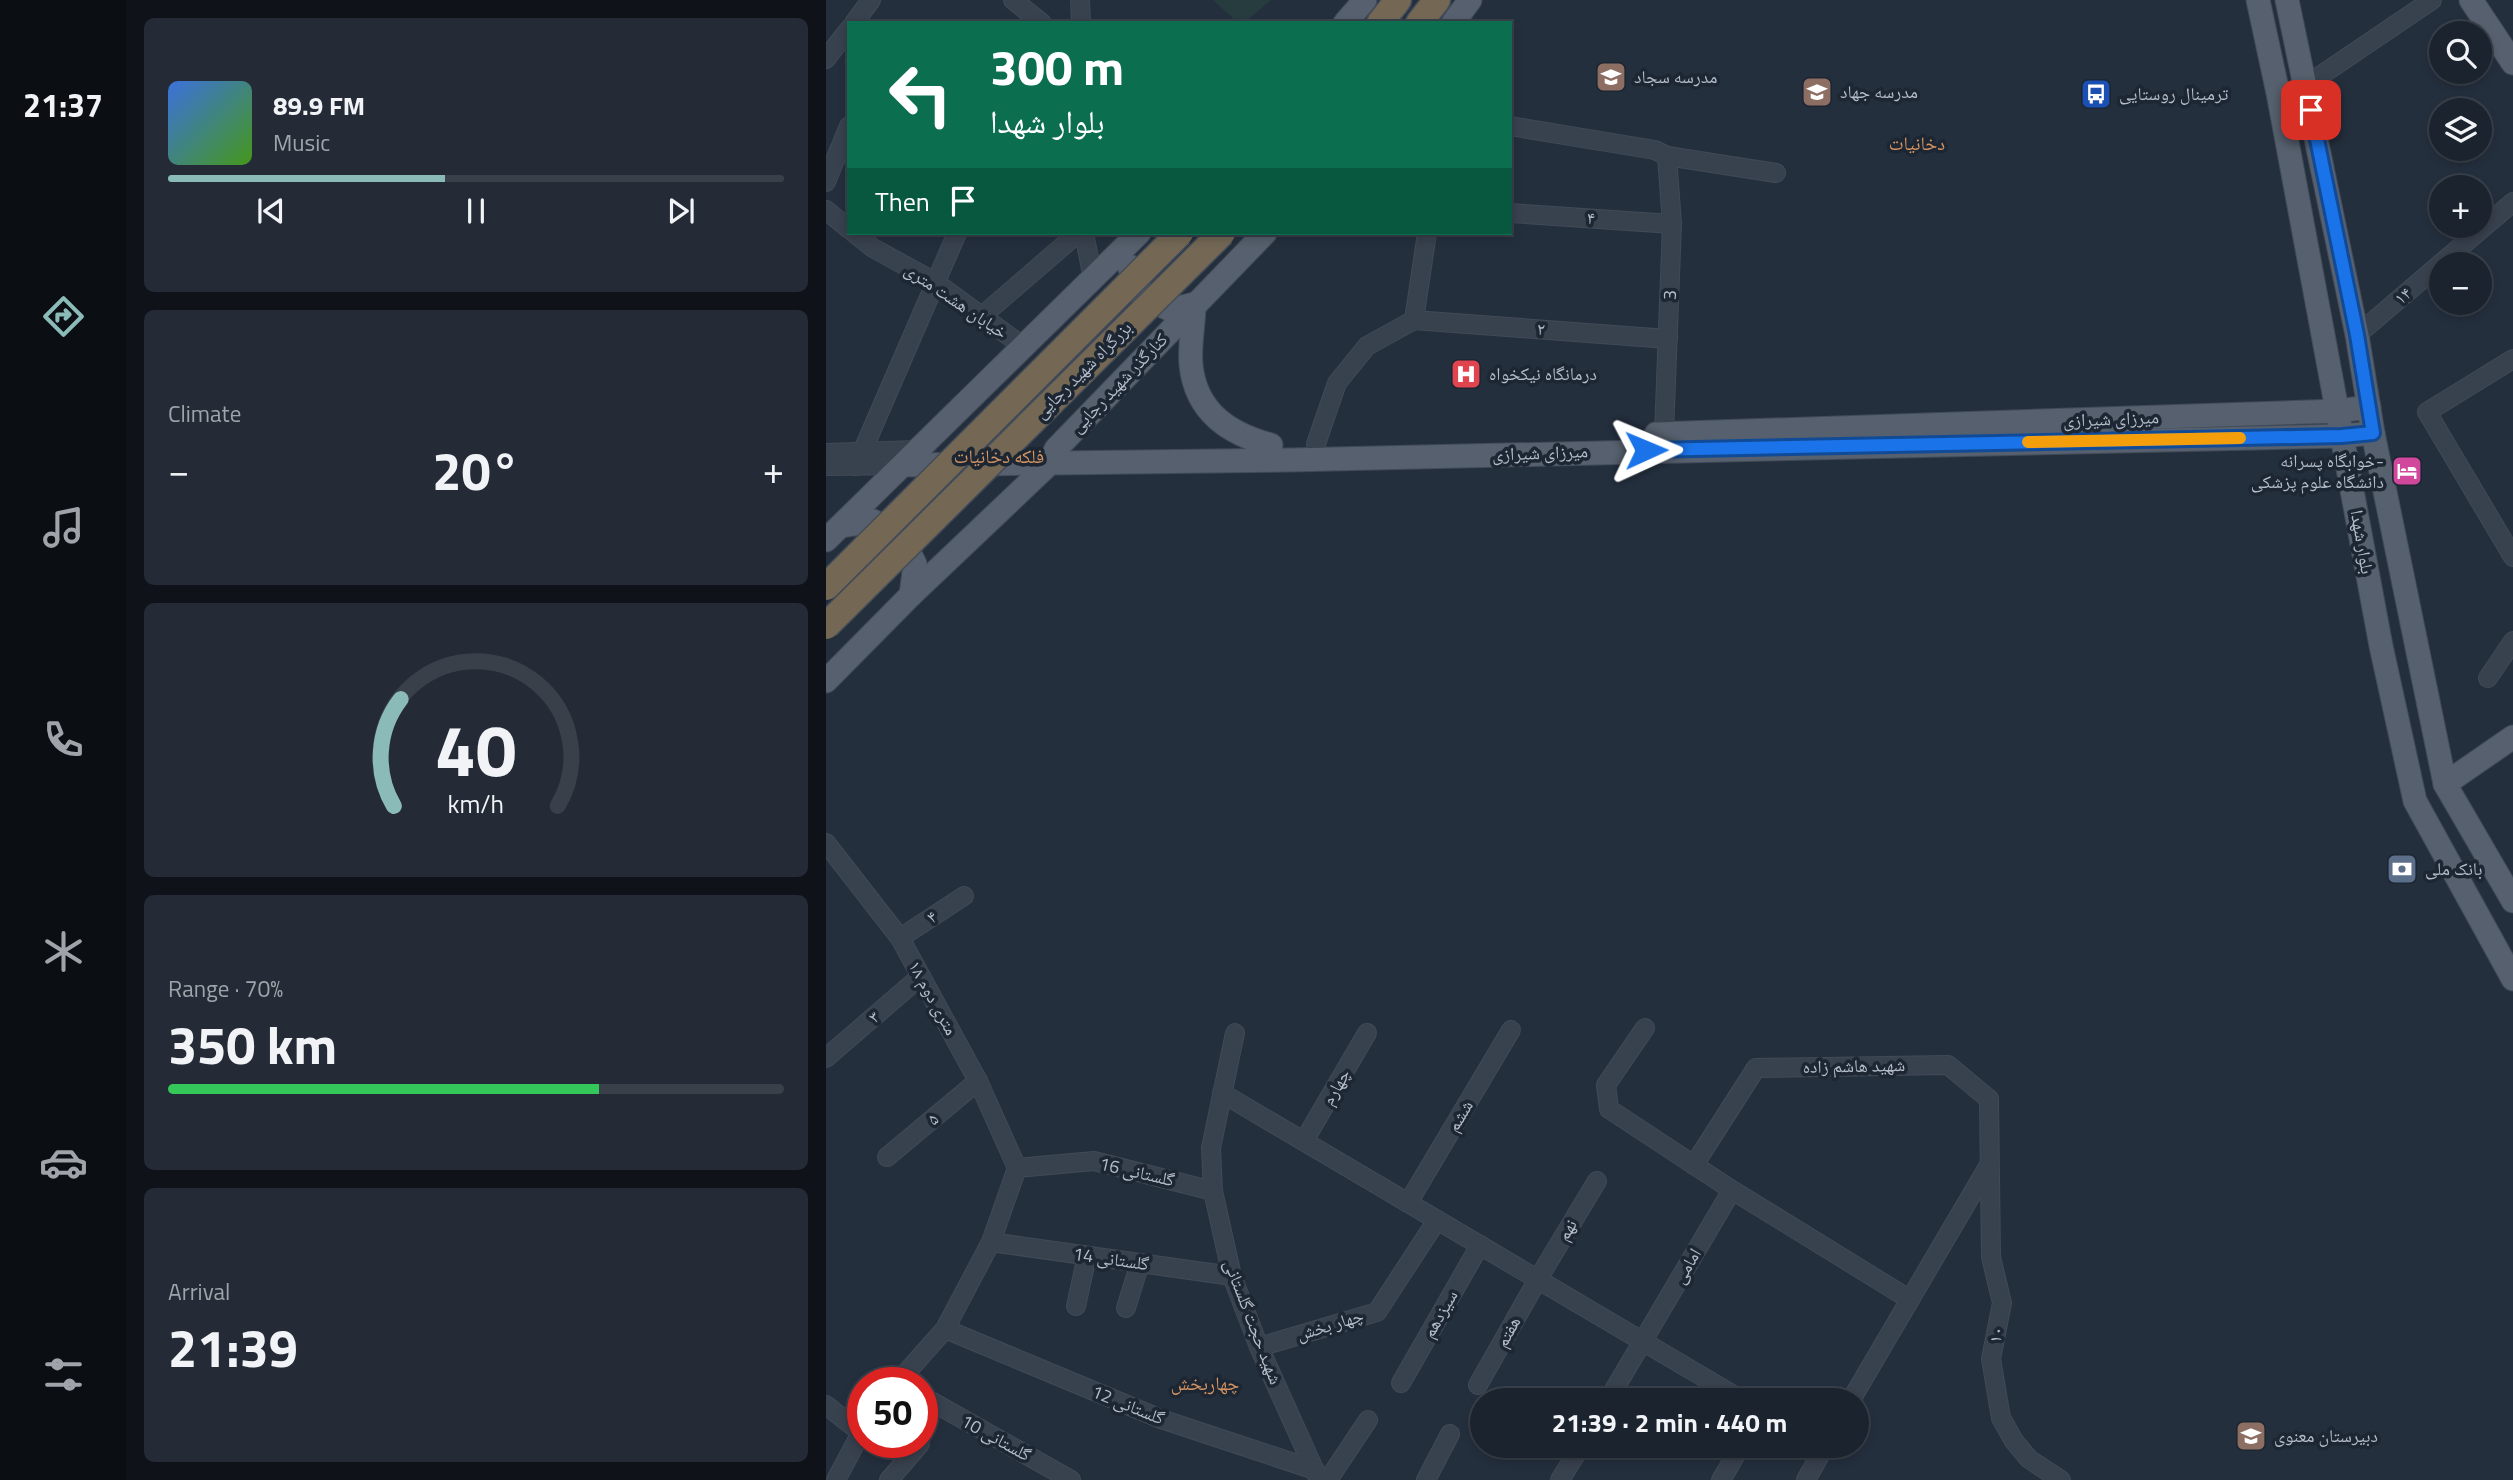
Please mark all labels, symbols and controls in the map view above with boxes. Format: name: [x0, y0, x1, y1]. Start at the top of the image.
map controls: [2429, 21, 2492, 315]
button: search: [2429, 21, 2492, 84]
text: 300 m: [990, 29, 1124, 104]
icon: left: [875, 49, 966, 140]
school or university icon: مدرسه سجاد: [1594, 60, 1628, 94]
place label: مدرسه سجاد: [1634, 63, 1717, 90]
school or university icon: مدرسه جهاد: [1800, 75, 1834, 109]
bus stop icon: ترمینال روستایی: [2079, 77, 2113, 111]
place label: مدرسه جهاد: [1840, 78, 1918, 105]
place label: ترمینال روستایی: [2119, 80, 2228, 107]
pin: [2281, 80, 2341, 140]
text: 21:37: [23, 81, 103, 129]
text: 89.9 FM: [273, 86, 365, 125]
icon: arrive: [2292, 91, 2330, 129]
text: بلوار شهدا: [990, 97, 1105, 145]
button: layers: [2429, 98, 2492, 161]
text: Music: [273, 125, 330, 160]
district label: دخانیات: [1889, 128, 1945, 157]
button: +: [2429, 175, 2492, 238]
text: Then: [875, 182, 930, 221]
icon: arrive: [944, 182, 982, 220]
icon: previous: [252, 192, 290, 230]
icon: pause: [457, 192, 495, 230]
icon: next: [662, 192, 700, 230]
street label: ۴: [1586, 204, 1596, 231]
button: −: [2429, 252, 2492, 315]
street label: خیابان هشت متری: [899, 256, 1013, 345]
street label: ۱۴: [2388, 280, 2418, 311]
street label: 3: [1656, 289, 1683, 300]
icon: directions: [39, 292, 88, 341]
street label: بزرگراه شهید رجایی: [1028, 315, 1138, 425]
street label: ۲: [1536, 315, 1546, 342]
street label: کنارگذر شهید رجایی: [1064, 326, 1174, 439]
hospital icon: درمانگاه نیکخواه: [1449, 357, 1483, 391]
place label: درمانگاه نیکخواه: [1489, 360, 1597, 387]
text: Climate: [168, 396, 241, 431]
street label: میرزای شیرازی: [2062, 403, 2160, 434]
position arrow: [1609, 413, 1683, 487]
text: 20°: [432, 431, 520, 510]
street label: میرزای شیرازی: [1491, 437, 1589, 468]
text: −: [168, 441, 189, 499]
text: +: [763, 441, 784, 499]
district label: فلکه دخانیات: [954, 441, 1044, 470]
place label: خوابگاە پسرانە- دانشگاە علوم پزشکی: [2251, 447, 2384, 495]
hotel icon: خوابگاە پسرانە- دانشگاە علوم پزشکی: [2390, 454, 2424, 488]
icon: music: [39, 503, 88, 552]
street label: بلوار شهدا: [2344, 508, 2381, 576]
text: 40: [435, 694, 517, 804]
icon: phone: [39, 715, 88, 764]
text: km/h: [448, 785, 504, 823]
bank icon: بانک ملی: [2385, 852, 2419, 886]
place label: بانک ملی: [2425, 855, 2482, 882]
street label: ۴: [921, 903, 942, 930]
icon: climate: [39, 927, 88, 976]
street label: ۱۸ متری دوم: [902, 955, 965, 1040]
text: Range · 70%: [168, 971, 283, 1006]
street label: ۳: [862, 1004, 886, 1029]
text: 350 km: [168, 1005, 337, 1084]
street label: شهید هاشم زاده: [1802, 1051, 1906, 1080]
street label: چهارم: [1314, 1063, 1357, 1110]
street label: ششم: [1439, 1095, 1480, 1137]
street label: ۵: [921, 1106, 944, 1132]
icon: car: [39, 1138, 88, 1187]
street label: گلستانی 16: [1097, 1150, 1178, 1193]
street label: نهم: [1550, 1214, 1584, 1246]
street label: گلستانی 14: [1071, 1240, 1151, 1277]
street label: امامی: [1665, 1243, 1708, 1289]
street label: شهید حجت گلستانی: [1217, 1255, 1290, 1388]
text: Arrival: [168, 1274, 230, 1309]
street label: سیزدهم: [1415, 1285, 1464, 1343]
street label: چهار بخش: [1293, 1302, 1367, 1348]
text: 21:39: [168, 1308, 298, 1387]
street label: هفتم: [1488, 1311, 1527, 1352]
street label: ۱۰: [1981, 1325, 2010, 1345]
icon: filters: [39, 1350, 88, 1399]
speed limit sign: 50: [847, 1367, 938, 1458]
district label: چهاربخش: [1171, 1368, 1239, 1397]
street label: گلستانی 12: [1088, 1378, 1169, 1432]
text: 21:39 · 2 min · 440 m: [1552, 1403, 1787, 1442]
street label: گلستانی 10: [956, 1407, 1037, 1468]
school or university icon: دبیرستان معنوی: [2234, 1419, 2268, 1453]
place label: دبیرستان معنوی: [2274, 1422, 2378, 1449]

